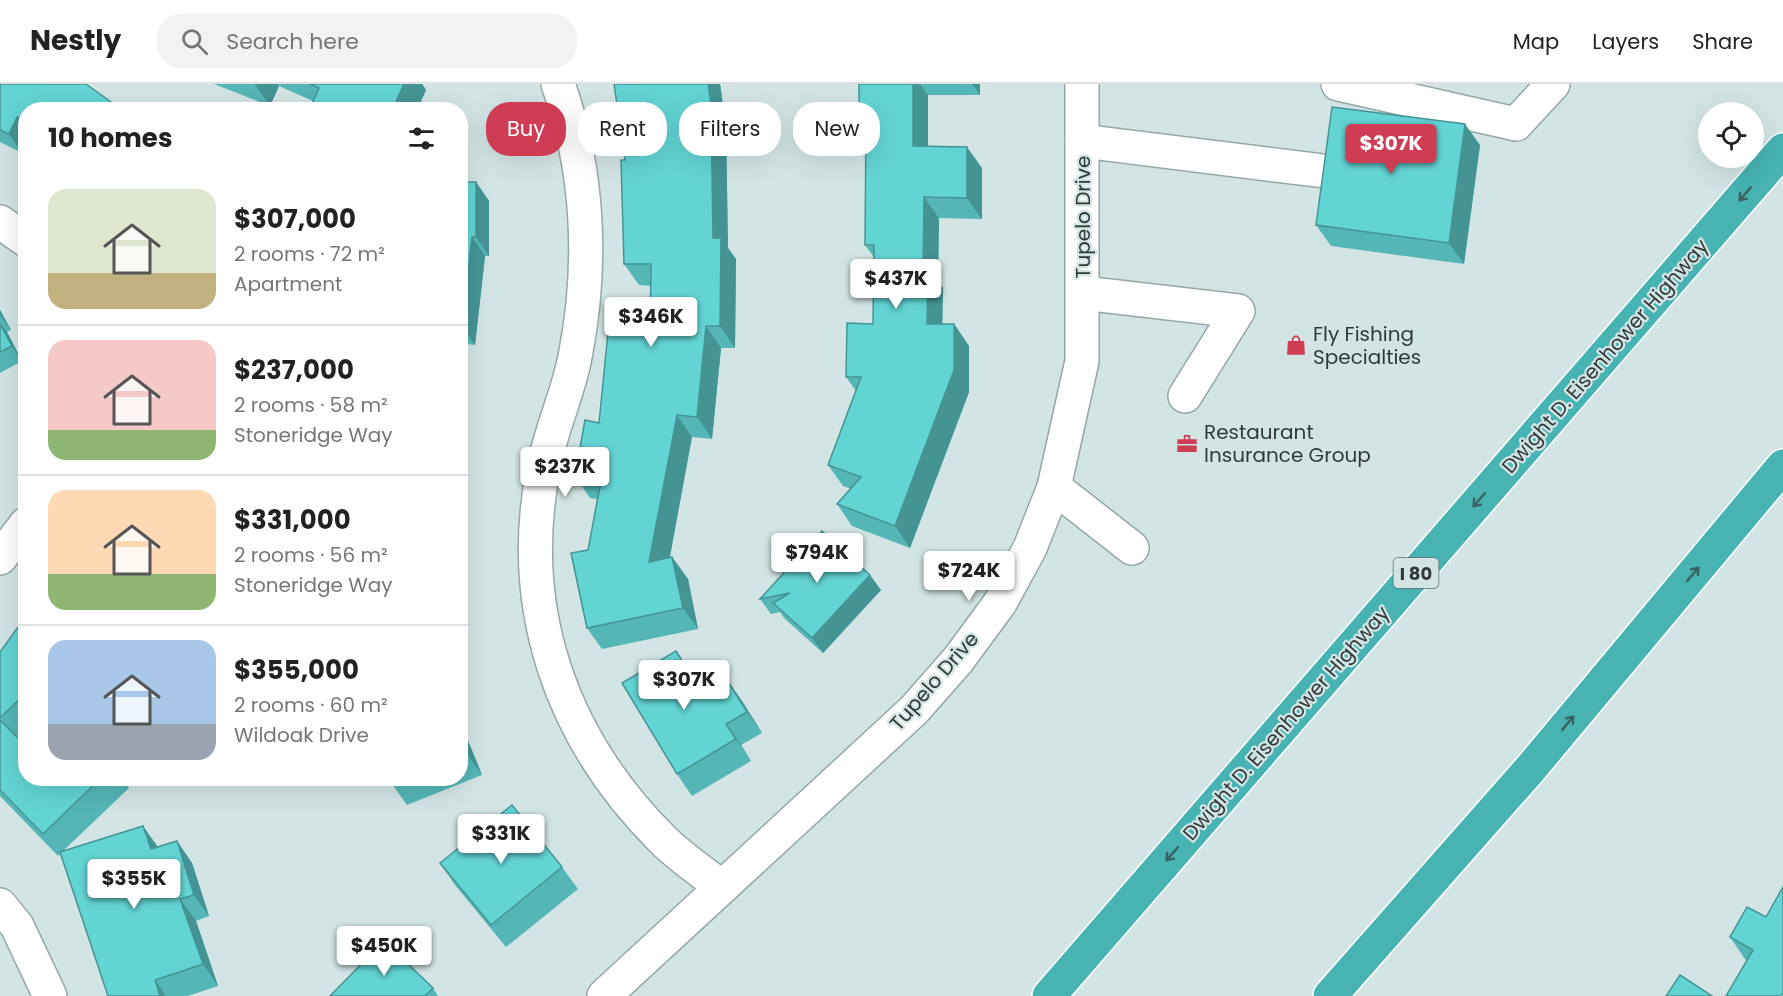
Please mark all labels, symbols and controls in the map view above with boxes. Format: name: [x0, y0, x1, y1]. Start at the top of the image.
search box: [157, 14, 577, 68]
text: Nestly: [30, 21, 121, 60]
icon: search: [178, 25, 211, 58]
text: Search here: [226, 26, 359, 57]
text: Map: [1513, 27, 1559, 56]
text: Layers: [1592, 27, 1659, 56]
text: Share: [1692, 27, 1753, 56]
chip: Buy: [486, 102, 566, 156]
chip: Rent: [578, 102, 667, 156]
chip: Filters: [679, 102, 781, 156]
chip: New: [793, 102, 880, 156]
map controls: [1698, 102, 1764, 168]
button: locate: [1698, 102, 1764, 168]
text: 10 homes: [48, 120, 172, 156]
icon: filters: [405, 122, 438, 155]
pin: $307K: [1349, 124, 1433, 175]
text: $307K: [1360, 129, 1422, 157]
street label: Tupelo Drive: [1069, 156, 1097, 278]
one-way arrow: [1738, 186, 1752, 201]
text: $307,000: [234, 201, 356, 237]
icon: home: [96, 213, 168, 285]
street label: Dwight D. Eisenhower Highway: [1495, 233, 1715, 479]
text: 2 rooms · 72 m²: [234, 240, 385, 268]
pin: $437K: [854, 259, 938, 310]
text: $437K: [864, 264, 928, 292]
text: Apartment: [234, 270, 342, 298]
pin: $346K: [609, 297, 693, 348]
text: $346K: [618, 302, 684, 330]
place label: Fly Fishing Specialties: [1313, 320, 1421, 371]
shop icon: Fly Fishing Specialties: [1284, 333, 1308, 357]
text: $237,000: [234, 352, 354, 388]
icon: home: [96, 364, 168, 436]
text: 2 rooms · 58 m²: [234, 391, 388, 419]
place label: Restaurant Insurance Group: [1204, 418, 1371, 469]
text: Stoneridge Way: [234, 421, 392, 449]
office icon: Restaurant Insurance Group: [1175, 432, 1199, 456]
pin: $237K: [523, 447, 607, 498]
text: $237K: [534, 452, 596, 480]
one-way arrow: [1472, 492, 1486, 507]
text: $331,000: [234, 502, 351, 538]
icon: home: [96, 514, 168, 586]
pin: $794K: [775, 533, 859, 584]
text: $794K: [785, 538, 849, 566]
text: 2 rooms · 56 m²: [234, 541, 388, 569]
pin: $724K: [927, 551, 1011, 602]
text: $724K: [938, 556, 1000, 584]
road number: I 80: [1394, 558, 1438, 588]
one-way arrow: [1687, 566, 1700, 582]
text: Stoneridge Way: [234, 571, 392, 599]
street label: Dwight D. Eisenhower Highway: [1176, 600, 1396, 846]
street label: Tupelo Drive: [883, 625, 985, 737]
text: $355,000: [234, 652, 359, 688]
pin: $307K: [642, 660, 726, 711]
icon: home: [96, 664, 168, 736]
text: $307K: [653, 665, 715, 693]
text: 2 rooms · 60 m²: [234, 691, 388, 719]
one-way arrow: [1562, 715, 1575, 731]
text: Wildoak Drive: [234, 721, 369, 749]
pin: $331K: [459, 814, 543, 865]
text: $331K: [472, 819, 530, 847]
one-way arrow: [1166, 845, 1180, 861]
pin: $355K: [92, 859, 176, 910]
text: $355K: [101, 864, 167, 892]
pin: $450K: [342, 926, 426, 977]
text: $450K: [351, 931, 417, 959]

